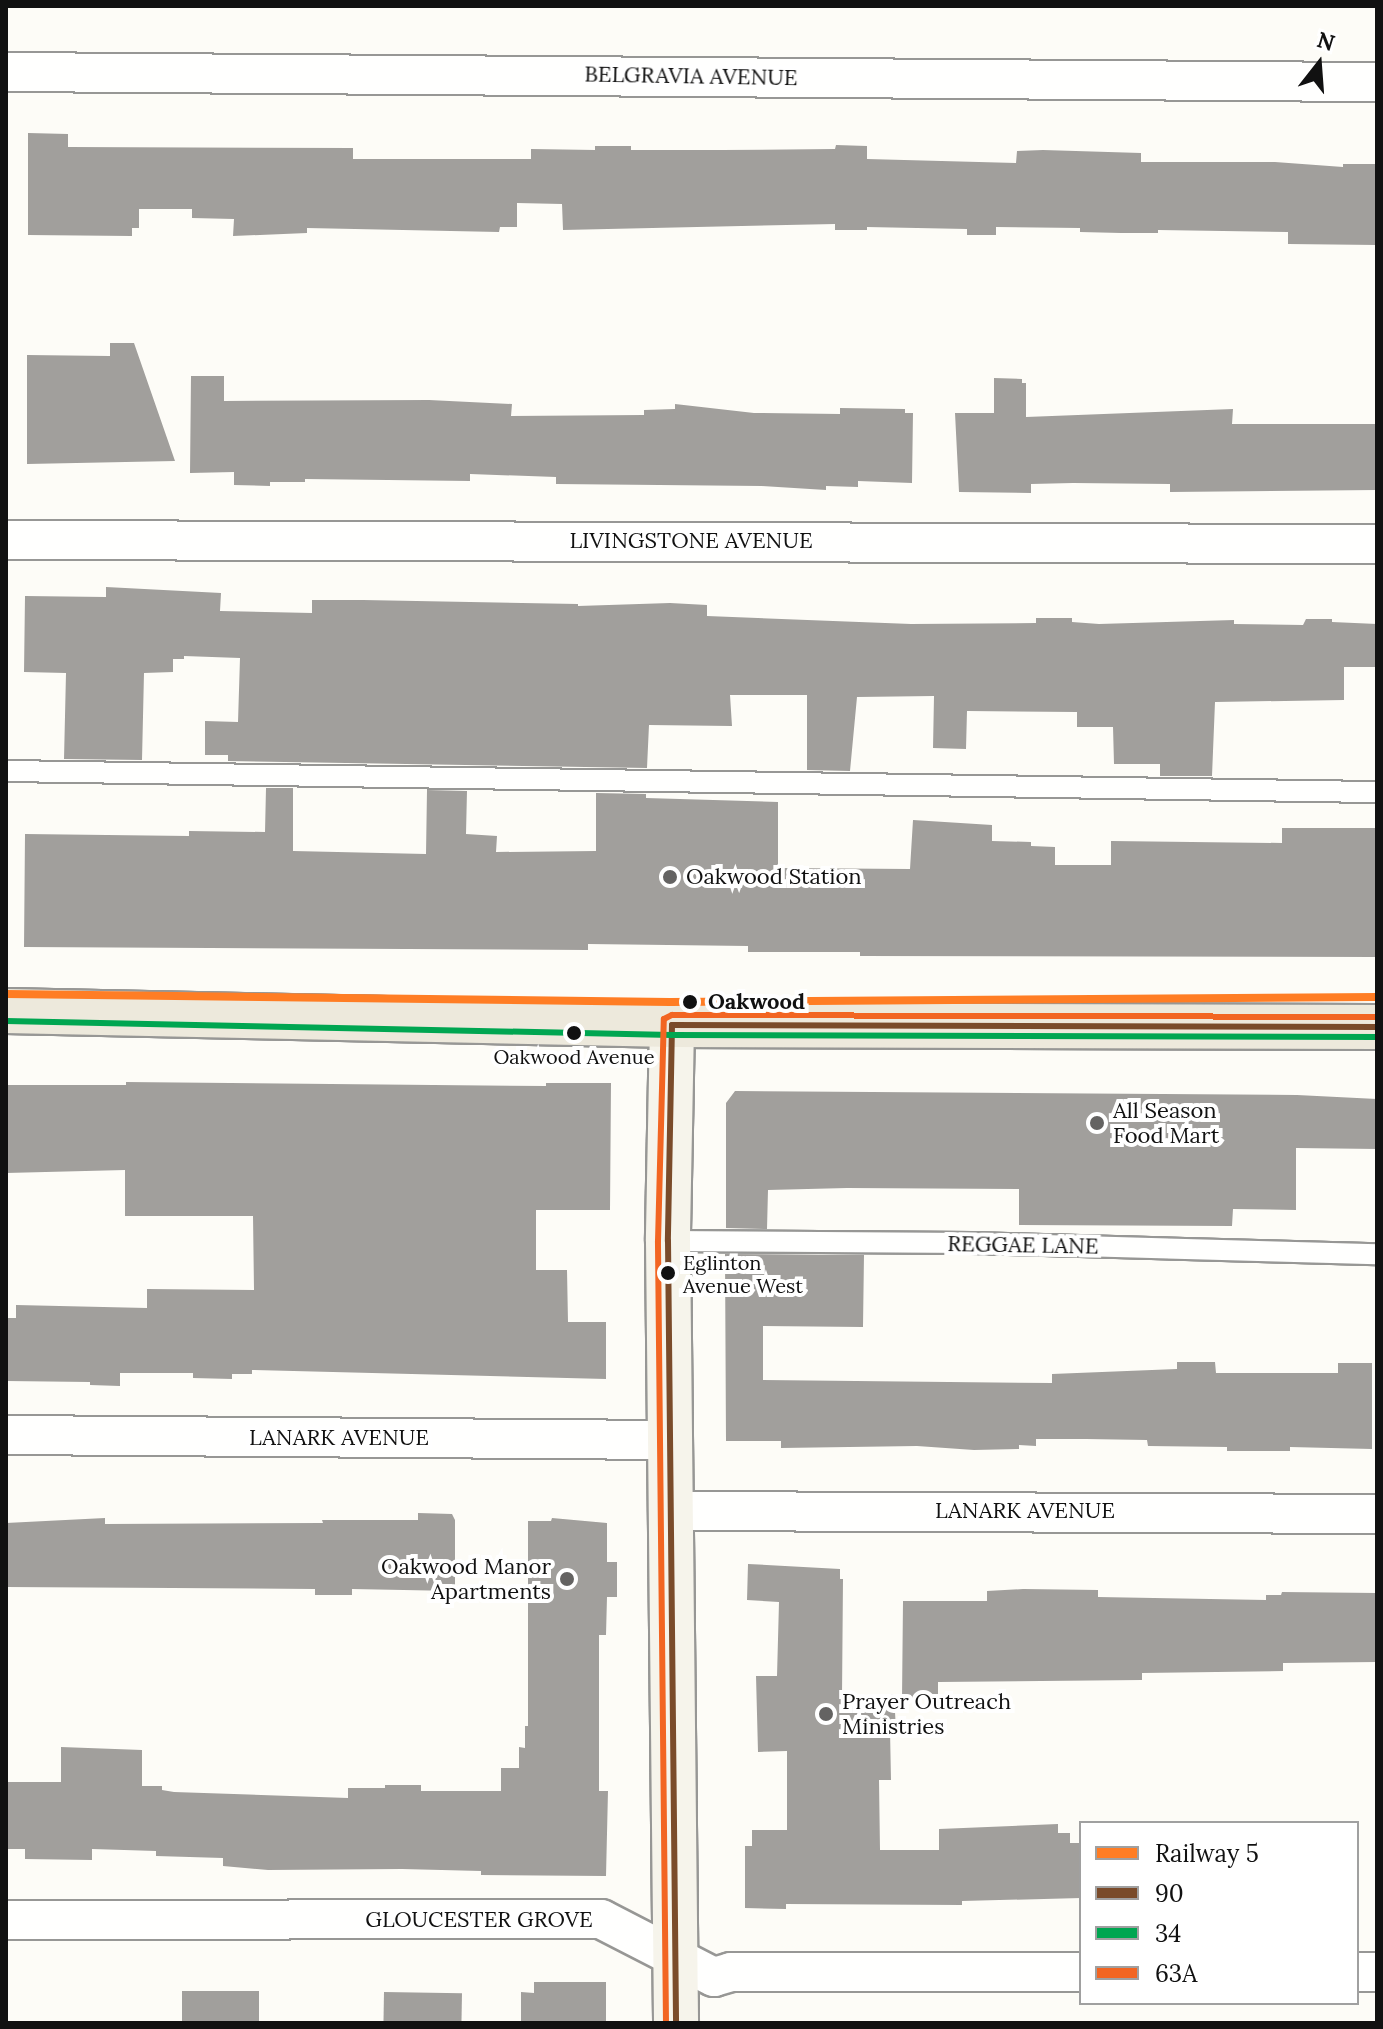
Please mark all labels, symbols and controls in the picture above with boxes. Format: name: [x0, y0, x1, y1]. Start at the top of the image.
north arrow: [1279, 24, 1359, 104]
text: N: [1314, 25, 1338, 57]
street label: BELGRAVIA AVENUE: [584, 61, 798, 91]
street label: LIVINGSTONE AVENUE: [569, 528, 813, 554]
place label: Oakwood Station: [686, 864, 862, 890]
marker: Oakwood Station: [661, 868, 679, 886]
place label: Oakwood: [708, 989, 805, 1015]
marker: Oakwood: [679, 991, 701, 1013]
marker: Oakwood Avenue: [566, 1025, 582, 1041]
place label: Oakwood Avenue: [493, 1044, 655, 1068]
place label: All Season Food Mart: [1113, 1097, 1219, 1148]
marker: All Season Food Mart: [1088, 1114, 1106, 1132]
street label: REGGAE LANE: [947, 1230, 1099, 1260]
place label: Eglinton Avenue West: [683, 1250, 803, 1297]
marker: Eglinton Avenue West: [660, 1265, 676, 1281]
street label: LANARK AVENUE: [249, 1425, 429, 1451]
street label: LANARK AVENUE: [935, 1498, 1115, 1524]
place label: Oakwood Manor Apartments: [381, 1553, 551, 1604]
marker: Oakwood Manor Apartments: [558, 1570, 576, 1588]
place label: Prayer Outreach Ministries: [842, 1688, 1011, 1740]
marker: Prayer Outreach Ministries: [817, 1705, 835, 1723]
legend: [1079, 1821, 1359, 2005]
text: Railway 5: [1155, 1838, 1259, 1869]
text: 90: [1155, 1878, 1184, 1909]
street label: GLOUCESTER GROVE: [365, 1907, 593, 1933]
text: 34: [1155, 1918, 1181, 1949]
text: 63A: [1155, 1958, 1197, 1989]

